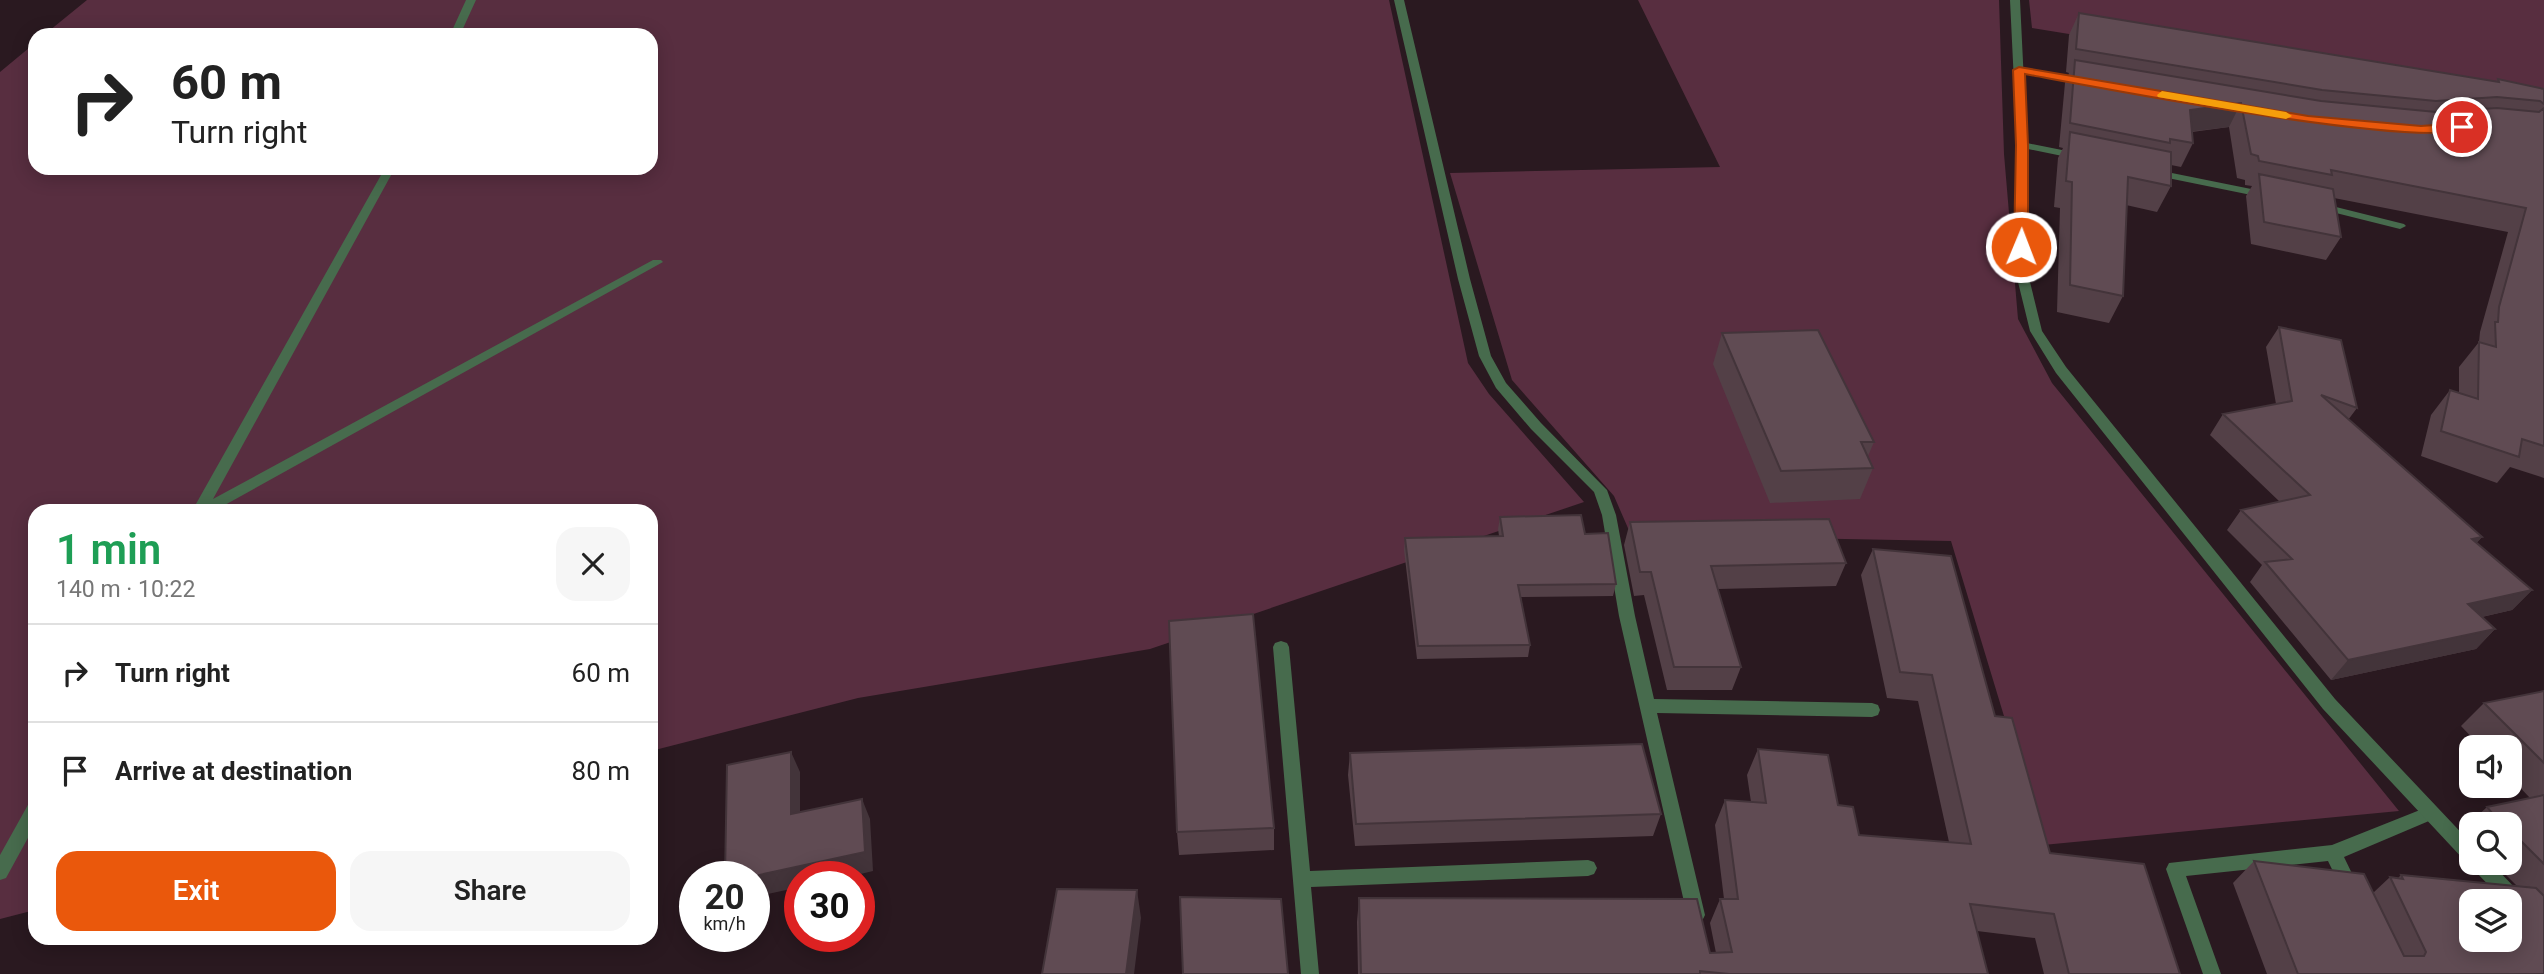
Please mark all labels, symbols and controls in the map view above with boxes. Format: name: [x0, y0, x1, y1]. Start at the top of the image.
text: 60 m: [171, 54, 282, 111]
icon: right: [56, 56, 147, 147]
pin: [2432, 97, 2492, 157]
icon: arrive: [2443, 108, 2481, 146]
text: Turn right: [171, 113, 307, 151]
position arrow: [1984, 210, 2058, 284]
text: 1 min: [56, 525, 161, 574]
button: close: [556, 527, 630, 601]
text: 140 m · 10:22: [56, 576, 195, 603]
icon: right: [56, 654, 94, 692]
text: Turn right: [115, 658, 230, 688]
text: 60 m: [572, 658, 630, 688]
map controls: [2459, 735, 2522, 952]
button: sound: [2459, 735, 2522, 798]
icon: arrive: [56, 752, 94, 790]
text: Arrive at destination: [115, 756, 352, 786]
text: 80 m: [572, 756, 630, 786]
button: search: [2459, 812, 2522, 875]
button: Exit: [56, 851, 336, 931]
button: Share: [350, 851, 630, 931]
speed limit sign: 30: [784, 861, 875, 952]
text: 20: [704, 877, 745, 918]
button: layers: [2459, 889, 2522, 952]
text: km/h: [703, 913, 746, 934]

